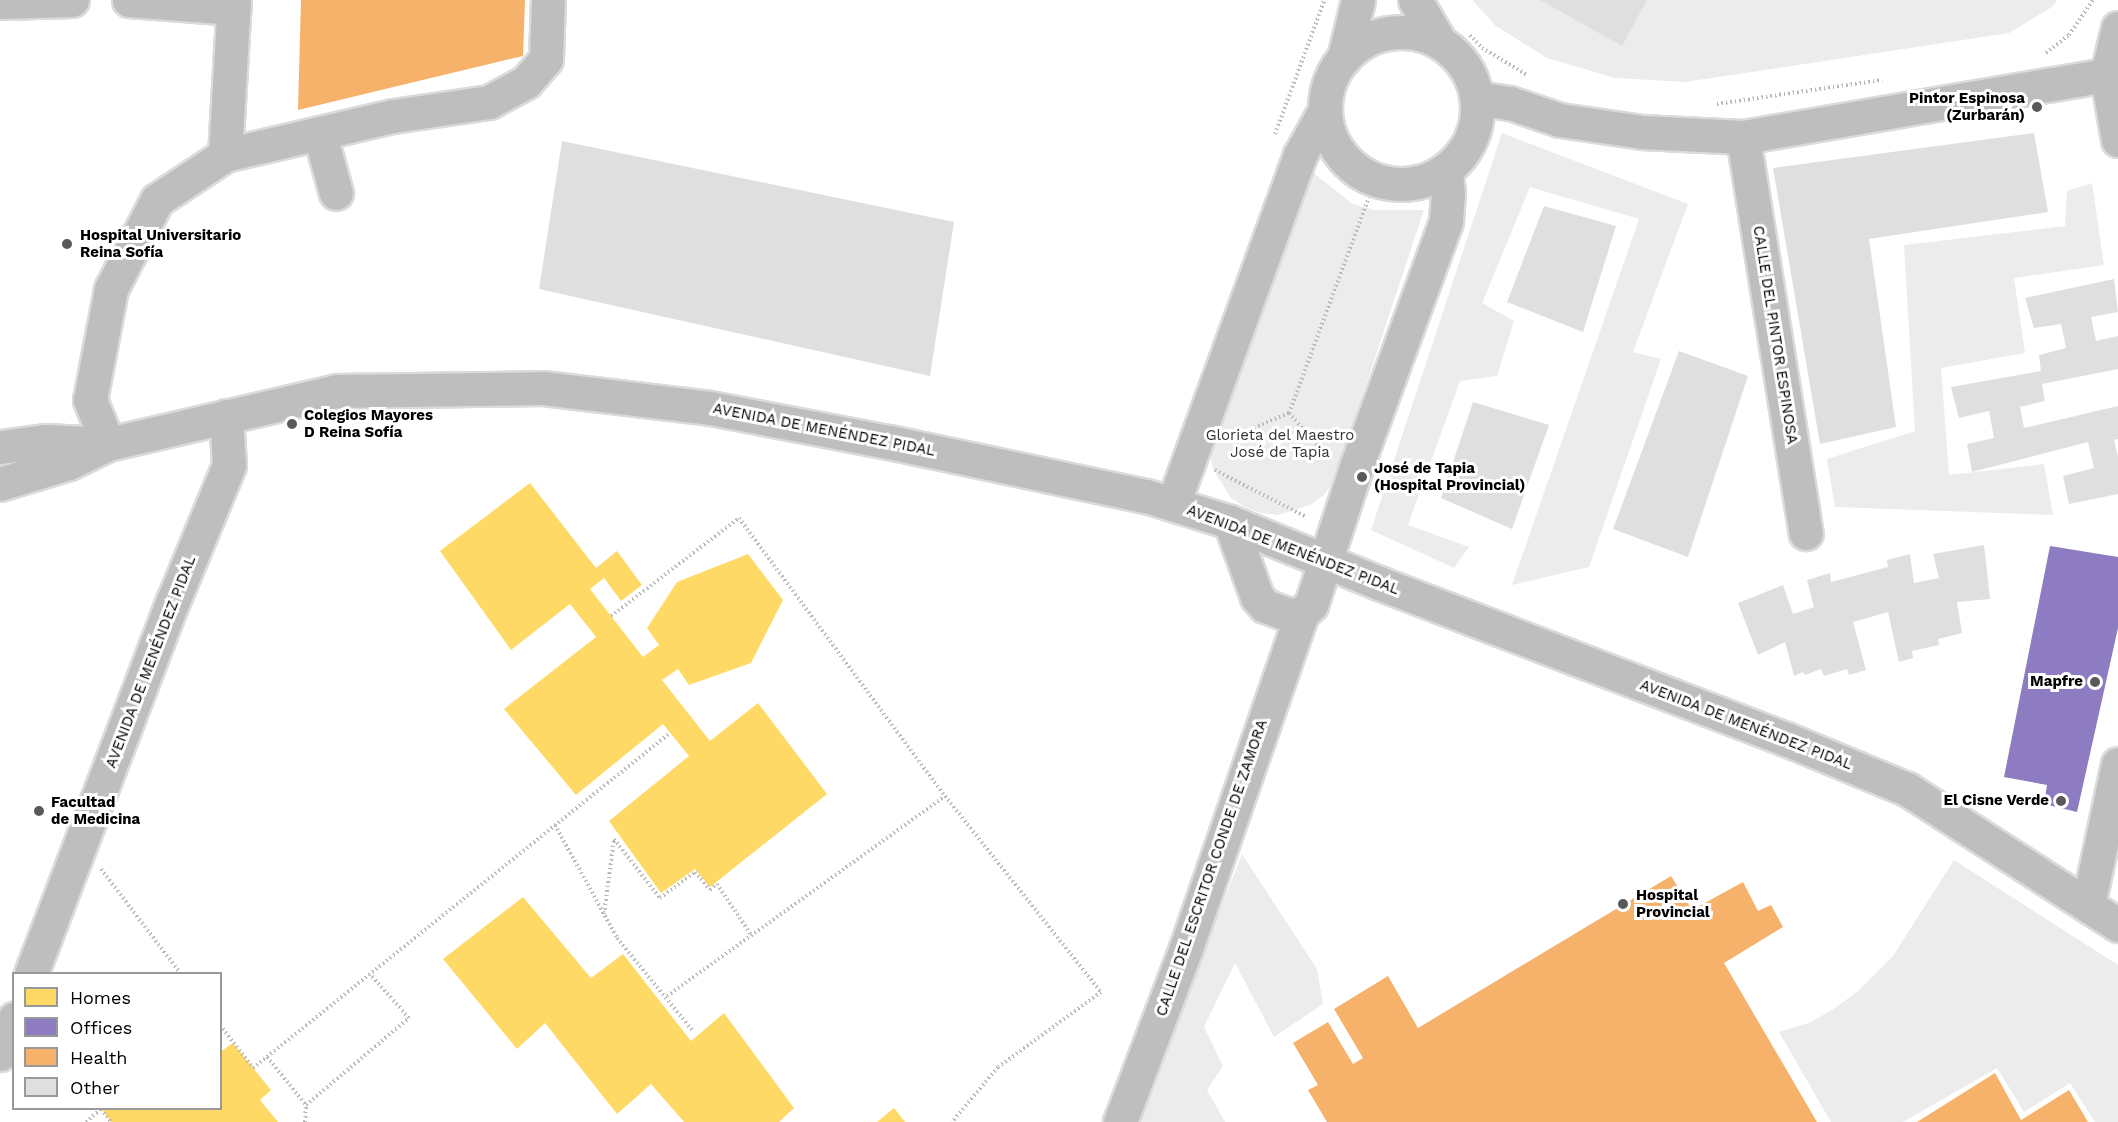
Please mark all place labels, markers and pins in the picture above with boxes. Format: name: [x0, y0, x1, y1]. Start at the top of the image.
place label: Pintor Espinosa (Zurbarán): [1909, 89, 2025, 124]
marker: Pintor Espinosa (Zurbarán): [2030, 100, 2044, 114]
place label: Hospital Universitario Reina Sofía: [80, 226, 241, 261]
marker: Hospital Universitario Reina Sofía: [58, 235, 76, 253]
place label: Colegios Mayores D Reina Sofía: [304, 406, 433, 441]
marker: Colegios Mayores D Reina Sofía: [285, 417, 299, 431]
place label: José de Tapia (Hospital Provincial): [1374, 459, 1526, 494]
marker: José de Tapia (Hospital Provincial): [1355, 470, 1369, 484]
place label: Mapfre: [2030, 673, 2083, 691]
marker: Mapfre: [2088, 675, 2102, 689]
place label: El Cisne Verde: [1943, 792, 2049, 810]
place label: Facultad de Medicina: [51, 793, 140, 828]
marker: El Cisne Verde: [2054, 794, 2068, 808]
marker: Facultad de Medicina: [32, 804, 46, 818]
place label: Hospital Provincial: [1636, 886, 1710, 921]
marker: Hospital Provincial: [1614, 895, 1632, 913]

